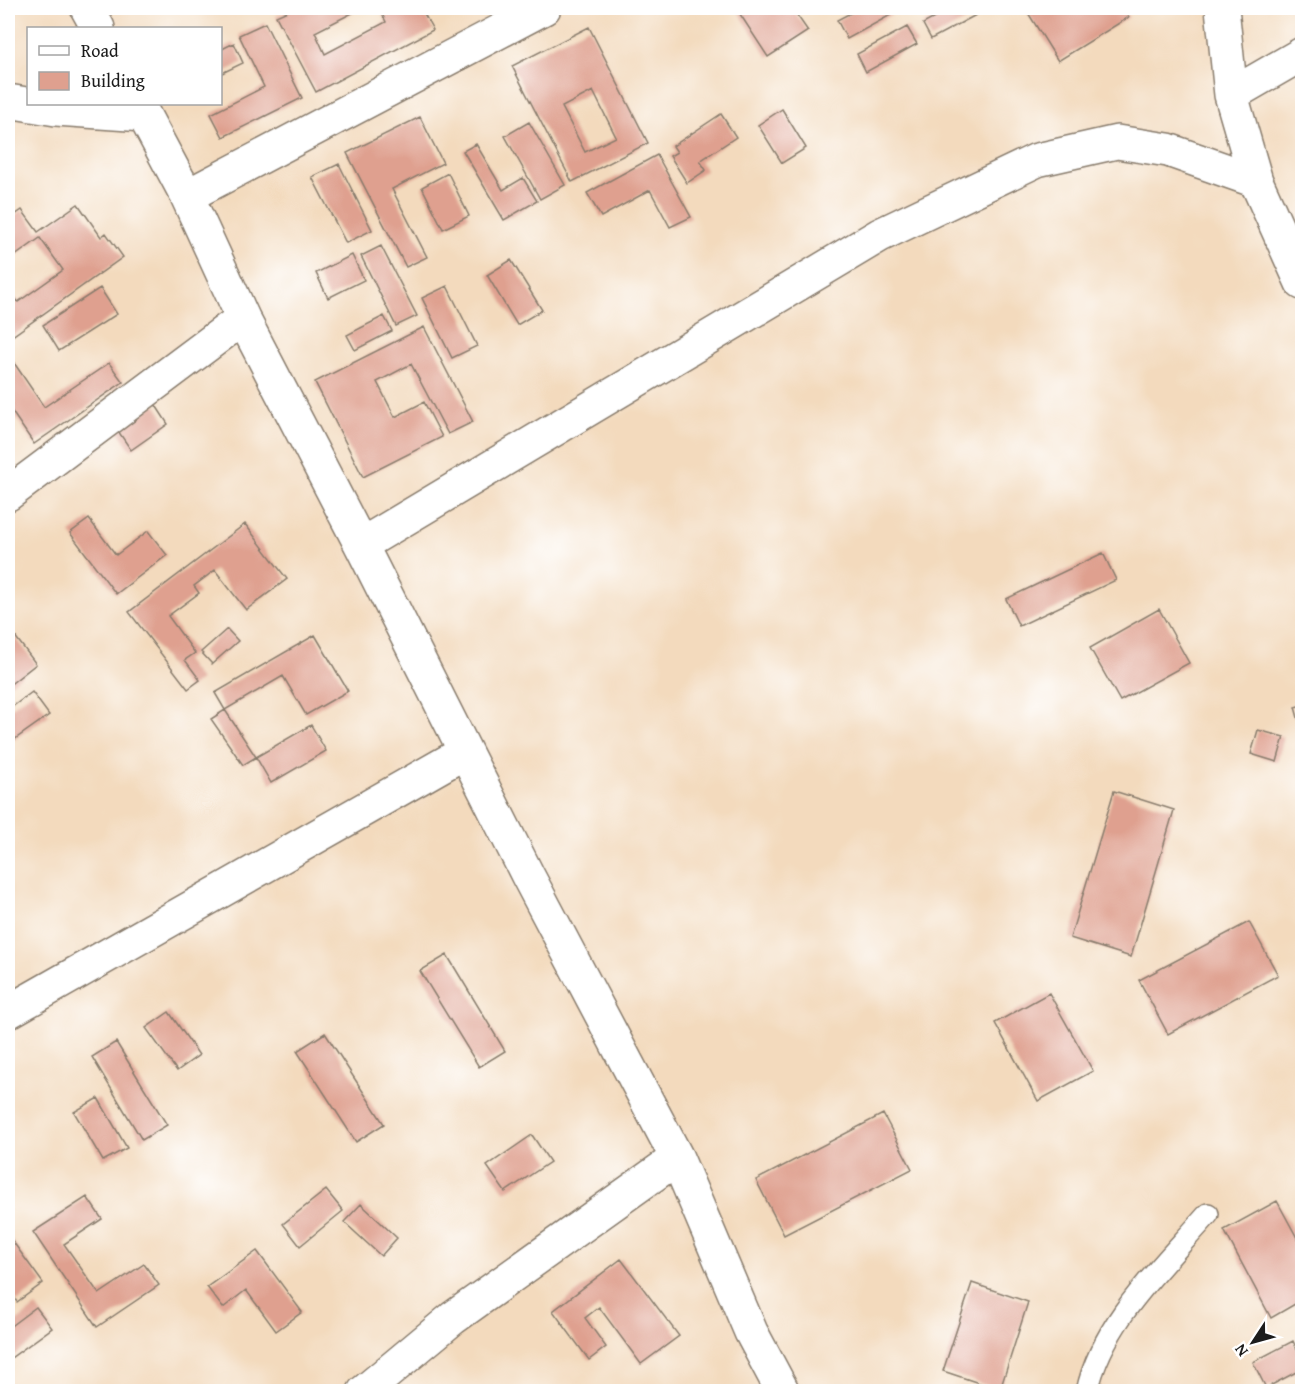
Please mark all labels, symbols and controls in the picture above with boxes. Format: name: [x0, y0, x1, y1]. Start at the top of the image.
legend: [27, 27, 222, 105]
text: Road: [81, 37, 119, 64]
text: Building: [81, 67, 145, 94]
north arrow: [1223, 1312, 1283, 1372]
text: N: [1228, 1339, 1254, 1362]

